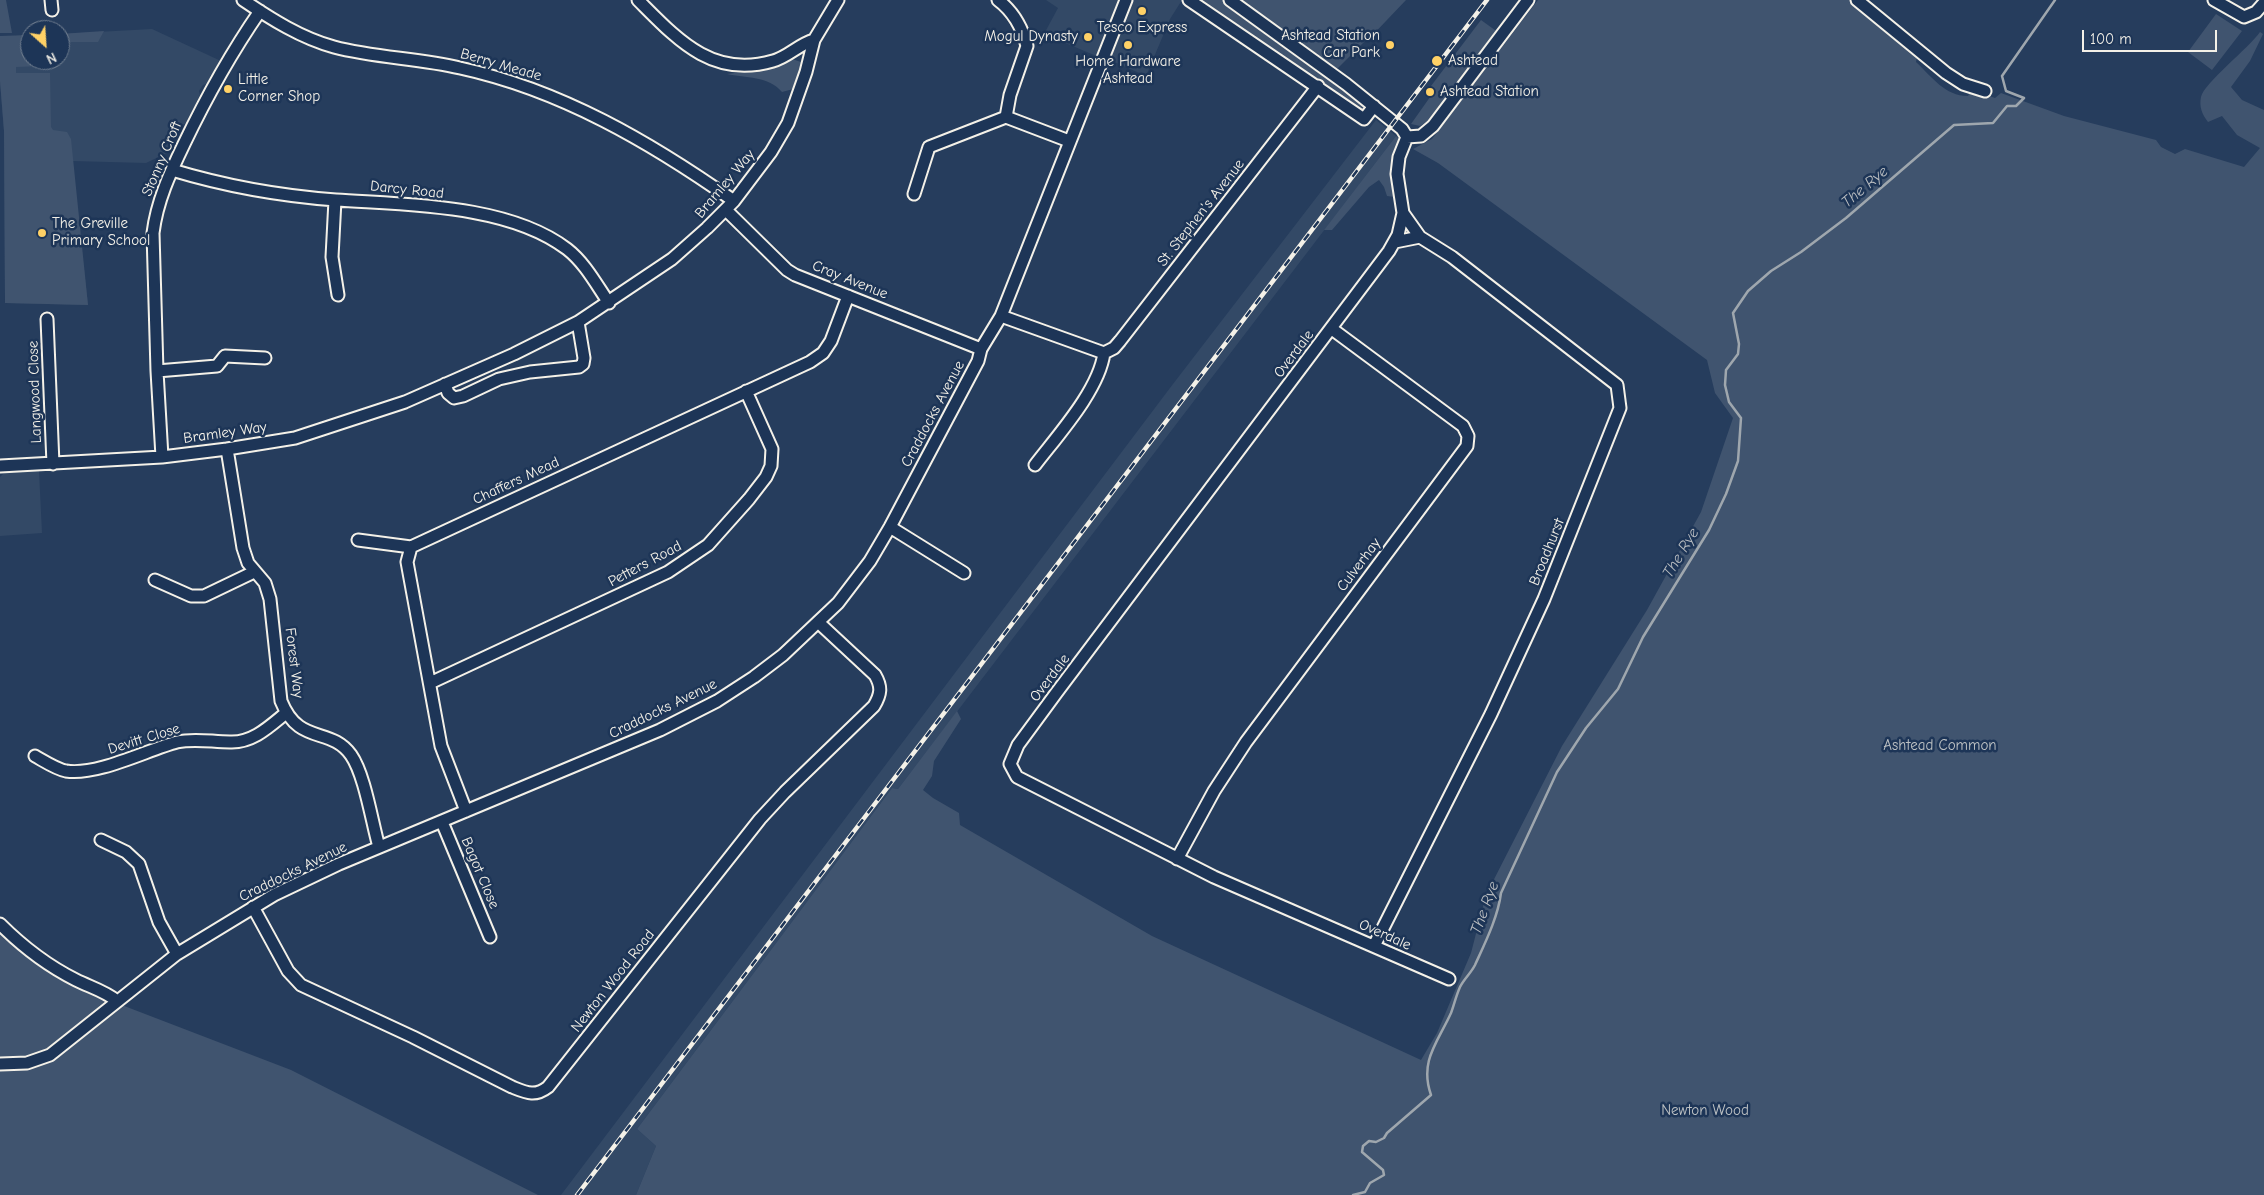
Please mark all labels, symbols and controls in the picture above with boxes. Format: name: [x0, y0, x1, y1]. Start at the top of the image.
marker: Tesco Express: [1136, 5, 1148, 17]
place label: Tesco Express: [1097, 19, 1187, 37]
north arrow: [20, 20, 70, 70]
scale bar: [2084, 20, 2219, 52]
place label: Ashtead Station Car Park: [1281, 27, 1380, 62]
place label: Mogul Dynasty: [984, 28, 1078, 46]
text: 100 m: [2090, 30, 2132, 48]
marker: Mogul Dynasty: [1082, 31, 1094, 43]
marker: Home Hardware Ashtead: [1122, 39, 1134, 51]
marker: Ashtead Station Car Park: [1384, 39, 1396, 51]
street label: Berry Meade: [458, 45, 544, 85]
text: N: [44, 48, 59, 68]
place label: Ashtead: [1448, 52, 1498, 70]
place label: Home Hardware Ashtead: [1075, 53, 1181, 88]
marker: Ashtead: [1430, 54, 1444, 68]
place label: Little Corner Shop: [238, 71, 320, 106]
marker: Little Corner Shop: [222, 83, 234, 95]
place label: Ashtead Station: [1440, 83, 1539, 101]
marker: Ashtead Station: [1424, 86, 1436, 98]
street label: Stonny Croft: [138, 119, 186, 199]
street label: Bramley Way: [691, 146, 759, 222]
street label: St. Stephen's Avenue: [1154, 156, 1248, 270]
water label: The Rye: [1838, 162, 1892, 212]
street label: Darcy Road: [369, 177, 445, 203]
place label: The Greville Primary School: [52, 215, 150, 250]
marker: The Greville Primary School: [36, 227, 48, 239]
street label: Cray Avenue: [810, 257, 890, 303]
street label: Overdale: [1270, 327, 1318, 381]
street label: Langwood Close: [24, 340, 46, 444]
street label: Craddocks Avenue: [897, 358, 969, 470]
street label: Bramley Way: [182, 418, 268, 448]
street label: Chaffers Mead: [470, 453, 562, 509]
street label: Broadhurst: [1525, 516, 1569, 588]
water label: The Rye: [1659, 524, 1703, 582]
street label: Culverhay: [1333, 535, 1385, 595]
street label: Petters Road: [605, 537, 685, 591]
street label: Forest Way: [281, 627, 307, 699]
street label: Overdale: [1026, 651, 1074, 705]
street label: Craddocks Avenue: [606, 675, 720, 743]
street label: Devitt Close: [106, 720, 182, 758]
park label: Ashtead Common: [1883, 737, 1997, 755]
street label: Bagot Close: [457, 834, 503, 912]
street label: Craddocks Avenue: [236, 838, 350, 906]
water label: The Rye: [1467, 879, 1503, 937]
street label: Overdale: [1356, 916, 1414, 954]
street label: Newton Wood Road: [567, 926, 659, 1036]
park label: Newton Wood: [1661, 1102, 1749, 1120]

